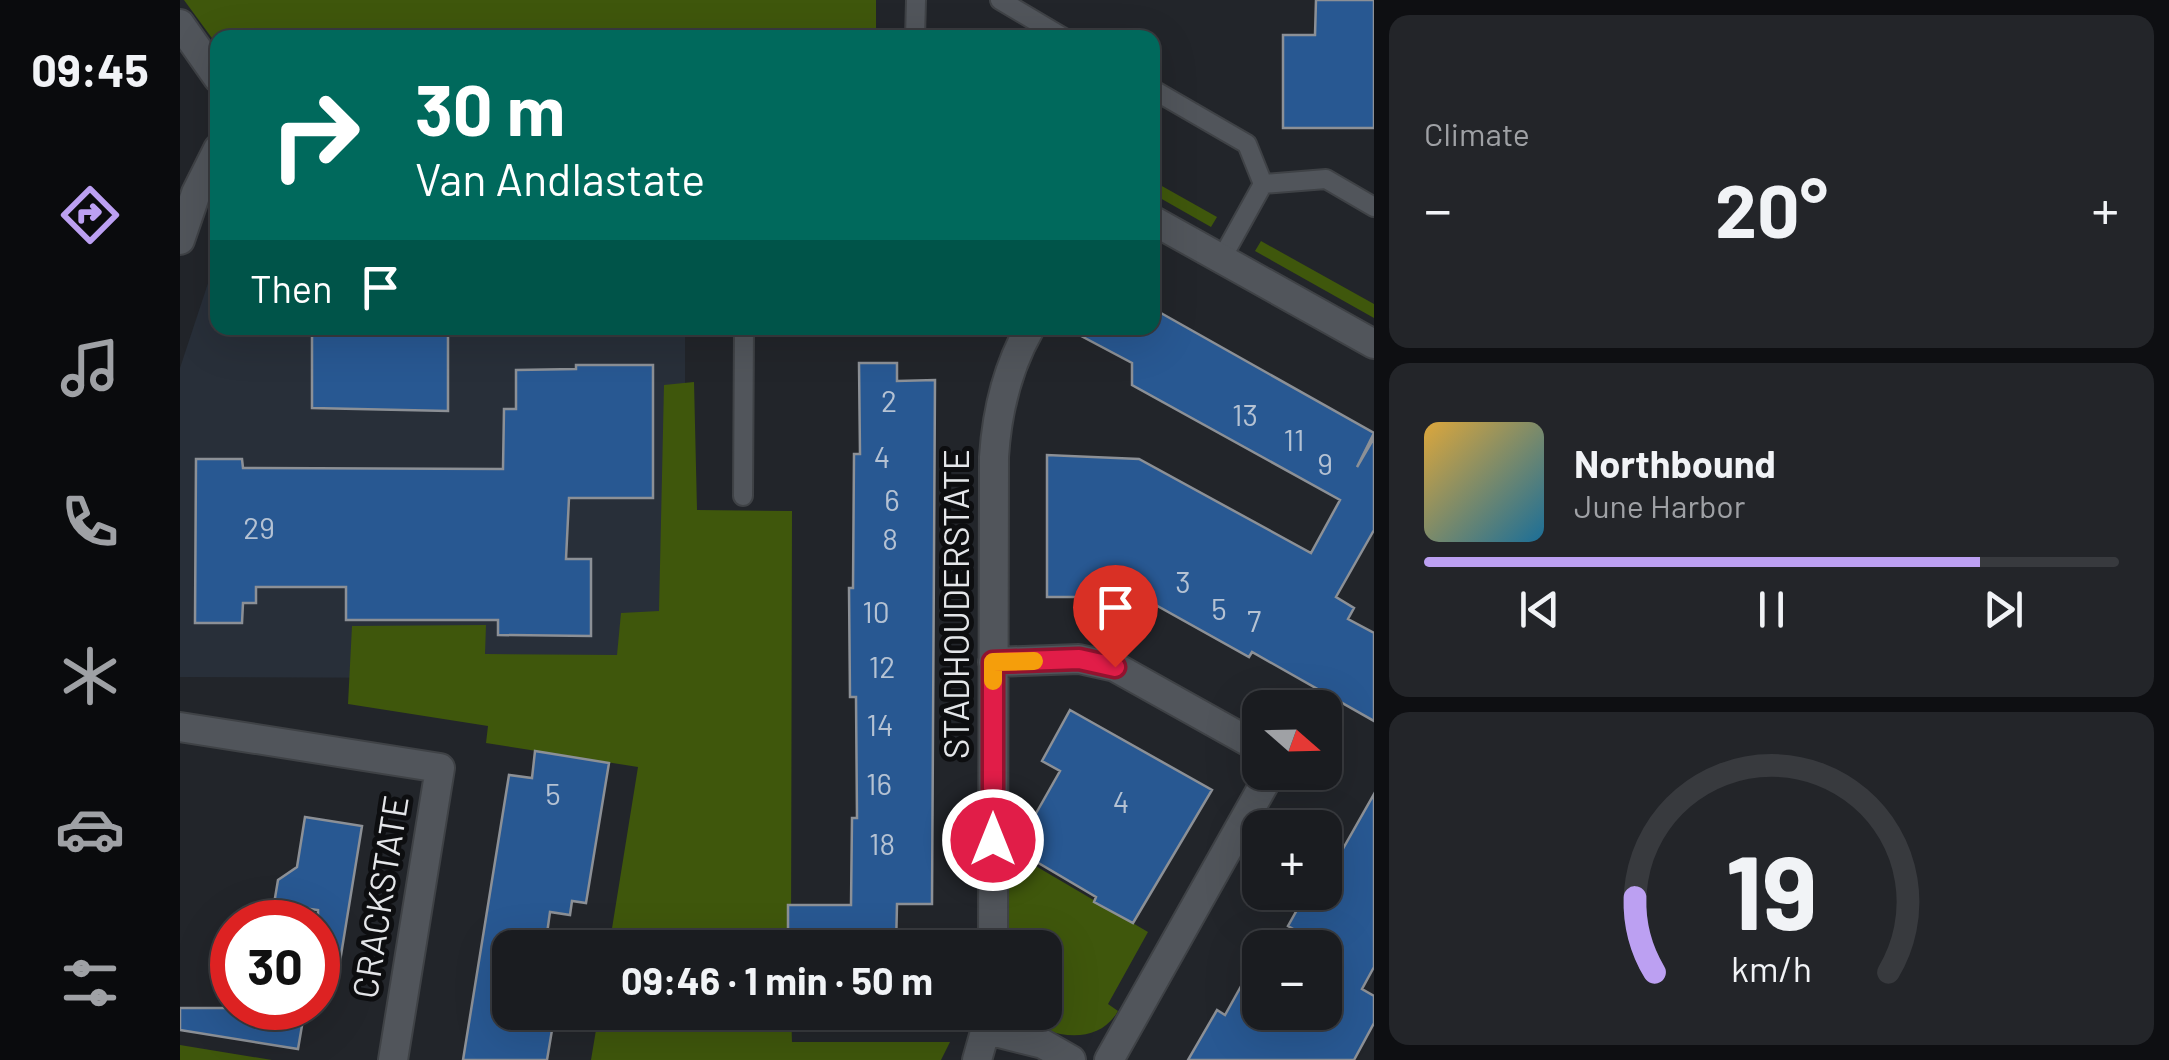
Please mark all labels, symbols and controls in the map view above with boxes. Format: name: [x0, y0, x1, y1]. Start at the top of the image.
text: 09:45: [31, 42, 149, 96]
text: 30 m: [415, 66, 565, 150]
icon: right: [250, 70, 380, 200]
text: Climate: [1424, 114, 1530, 152]
text: Van Andlastate: [415, 151, 705, 205]
text: 20°: [1715, 163, 1828, 253]
text: −: [1424, 175, 1452, 241]
text: +: [2091, 175, 2119, 241]
icon: directions: [55, 180, 125, 250]
icon: arrive: [353, 260, 408, 315]
text: Then: [250, 265, 333, 311]
icon: music: [55, 333, 125, 403]
house number: 2: [881, 382, 897, 418]
house number: 13: [1232, 396, 1258, 432]
house number: 11: [1283, 421, 1305, 457]
house number: 4: [874, 438, 890, 474]
text: Northbound: [1574, 440, 1776, 486]
house number: 9: [1317, 445, 1333, 481]
street label: STADHOUDERSTATE: [934, 449, 976, 759]
house number: 6: [884, 481, 900, 517]
text: June Harbor: [1574, 486, 1745, 524]
icon: phone: [55, 487, 125, 557]
house number: 29: [243, 509, 275, 545]
house number: 8: [882, 520, 898, 556]
house number: 3: [1175, 563, 1191, 599]
pin: [1073, 565, 1158, 668]
icon: arrive: [1088, 580, 1143, 635]
icon: previous: [1512, 582, 1567, 637]
icon: pause: [1744, 582, 1799, 637]
icon: next: [1976, 582, 2031, 637]
house number: 5: [1211, 590, 1227, 626]
house number: 10: [862, 593, 890, 629]
house number: 7: [1247, 602, 1261, 638]
icon: climate: [55, 641, 125, 711]
house number: 12: [869, 648, 895, 684]
north arrow: [1242, 690, 1342, 790]
map controls: [1242, 690, 1342, 1030]
house number: 14: [866, 706, 894, 742]
house number: 16: [866, 765, 892, 801]
house number: 5: [545, 775, 561, 811]
house number: 4: [1113, 783, 1129, 819]
position arrow: [941, 788, 1045, 892]
street label: CRACKSTATE: [342, 792, 416, 1001]
icon: car: [55, 794, 125, 864]
button: +: [1242, 810, 1342, 910]
house number: 18: [869, 825, 895, 861]
text: 19: [1725, 826, 1818, 951]
speed limit sign: 30: [210, 900, 340, 1030]
button: −: [1242, 930, 1342, 1030]
text: km/h: [1731, 946, 1812, 989]
icon: filters: [55, 948, 125, 1018]
text: 09:46 · 1 min · 50 m: [621, 957, 933, 1003]

